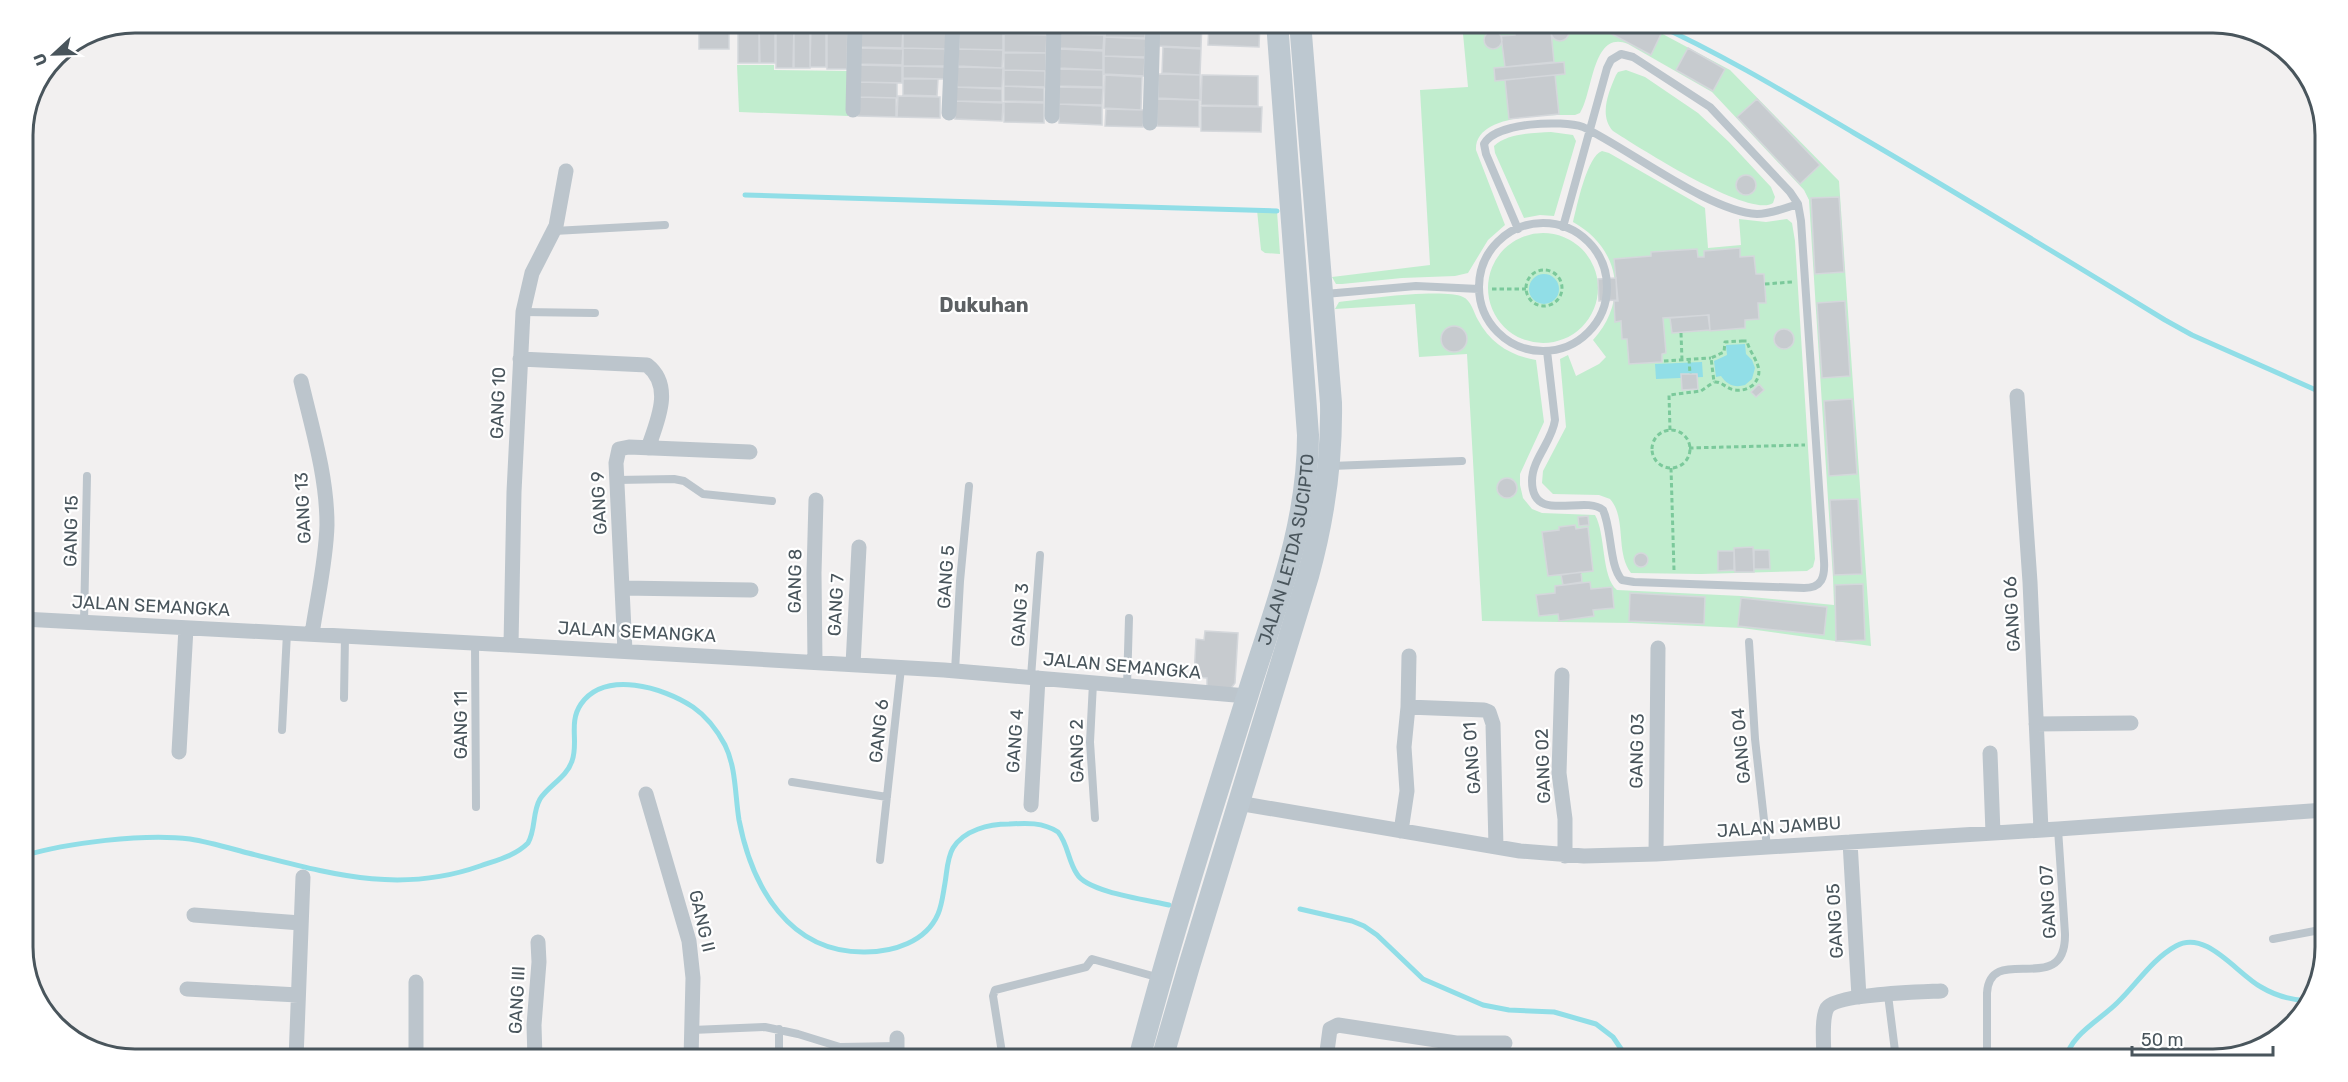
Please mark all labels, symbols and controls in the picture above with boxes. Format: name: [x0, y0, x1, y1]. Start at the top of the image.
north arrow: [24, 24, 84, 84]
text: U: [30, 50, 52, 68]
district label: Dukuhan: [939, 293, 1029, 317]
street label: GANG 10: [486, 366, 510, 440]
street label: JALAN LETDA SUCIPTO: [1253, 453, 1319, 648]
street label: GANG 9: [586, 470, 612, 536]
street label: GANG 13: [290, 472, 316, 544]
street label: GANG 15: [59, 495, 83, 567]
street label: GANG 5: [933, 544, 959, 610]
street label: GANG 8: [783, 548, 807, 614]
street label: GANG 7: [823, 573, 849, 637]
street label: GANG 06: [1999, 576, 2025, 652]
street label: GANG 3: [1007, 582, 1033, 648]
street label: JALAN SEMANGKA: [71, 591, 231, 621]
street label: JALAN SEMANGKA: [557, 617, 717, 647]
street label: JALAN SEMANGKA: [1042, 648, 1202, 684]
street label: GANG 11: [450, 691, 472, 759]
street label: GANG 6: [865, 698, 893, 764]
street label: GANG 04: [1727, 707, 1755, 785]
street label: GANG 4: [1002, 708, 1028, 774]
street label: GANG 03: [1625, 713, 1649, 789]
street label: GANG 2: [1065, 719, 1089, 783]
street label: GANG 01: [1459, 721, 1485, 795]
street label: GANG 02: [1531, 728, 1555, 804]
street label: JALAN JAMBU: [1716, 812, 1842, 842]
street label: GANG 07: [2035, 865, 2061, 939]
street label: GANG 05: [1822, 883, 1848, 959]
street label: GANG II: [684, 888, 720, 954]
street label: GANG III: [504, 965, 530, 1035]
scale bar: [2132, 1019, 2273, 1057]
text: 50 m: [2141, 1029, 2184, 1051]

